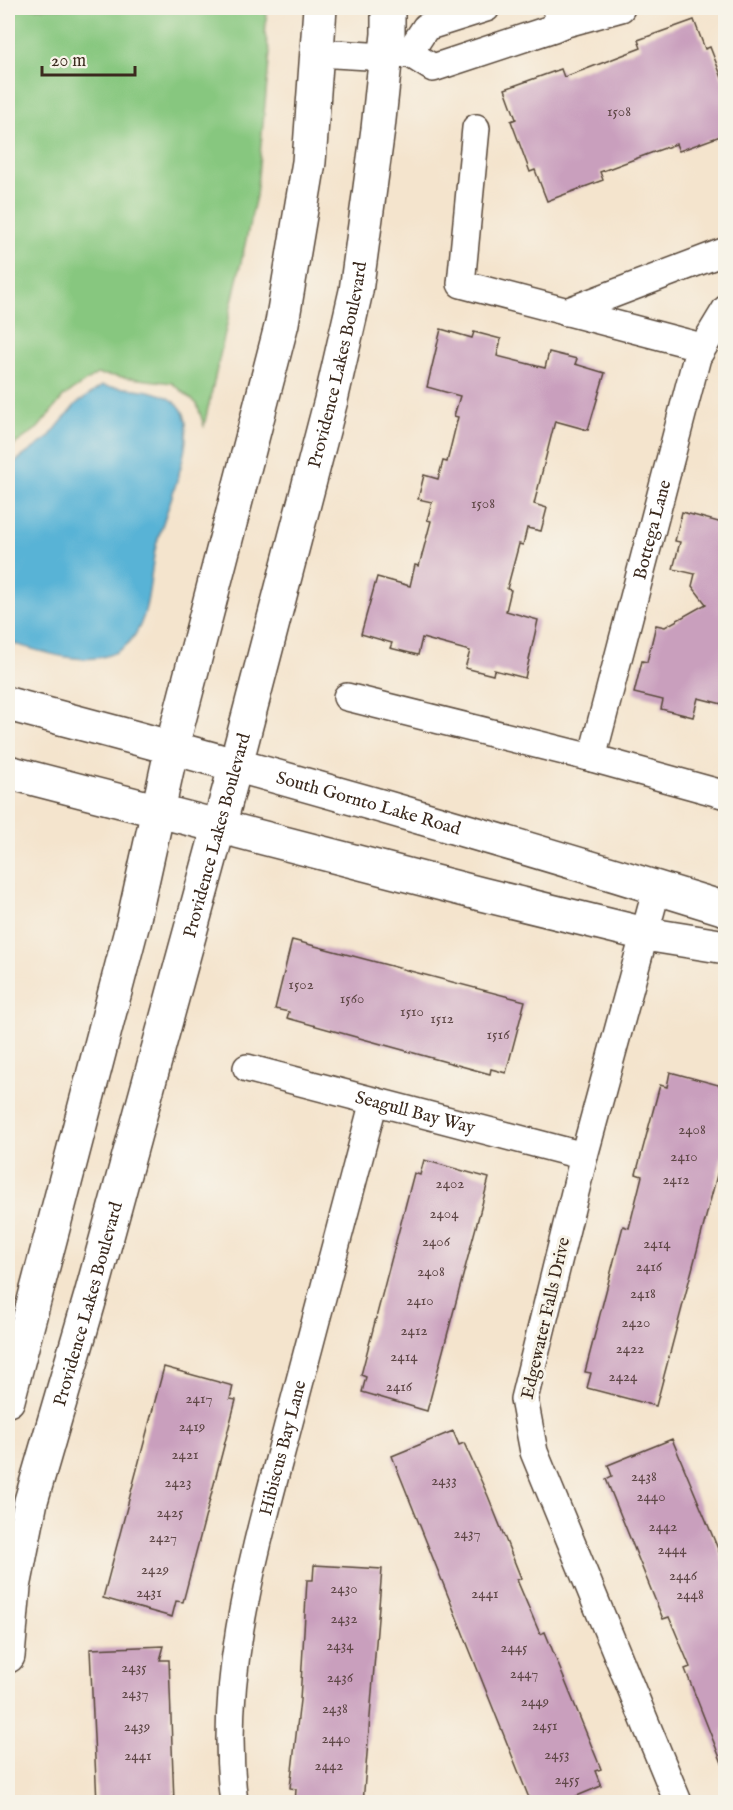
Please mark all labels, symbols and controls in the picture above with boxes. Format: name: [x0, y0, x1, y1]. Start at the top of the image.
scale bar: [42, 39, 135, 77]
text: 20 m: [51, 50, 86, 73]
house number: 1508: [607, 102, 631, 121]
street label: Providence Lakes Boulevard: [304, 260, 373, 471]
street label: Bottega Lane: [629, 478, 677, 582]
house number: 1508: [471, 494, 495, 513]
street label: Providence Lakes Boulevard: [179, 730, 257, 941]
street label: South Gornto Lake Road: [273, 767, 464, 842]
house number: 1502: [288, 975, 314, 994]
house number: 1560: [340, 989, 364, 1008]
house number: 1510: [400, 1002, 424, 1021]
house number: 1512: [430, 1009, 454, 1028]
house number: 1516: [487, 1025, 510, 1044]
street label: Seagull Bay Way: [353, 1087, 478, 1140]
house number: 2408: [678, 1120, 706, 1139]
house number: 2410: [670, 1147, 698, 1166]
house number: 2412: [662, 1170, 690, 1189]
house number: 2402: [436, 1174, 464, 1193]
street label: Providence Lakes Boulevard: [49, 1199, 129, 1409]
house number: 2404: [429, 1204, 459, 1223]
house number: 2406: [422, 1232, 451, 1251]
house number: 2414: [643, 1234, 671, 1253]
street label: Edgewater Falls Drive: [517, 1235, 576, 1402]
house number: 2416: [636, 1257, 663, 1276]
house number: 2408: [417, 1262, 445, 1281]
house number: 2418: [630, 1284, 656, 1303]
house number: 2410: [406, 1291, 434, 1310]
house number: 2420: [622, 1313, 650, 1332]
house number: 2412: [400, 1321, 428, 1340]
house number: 2422: [616, 1339, 644, 1358]
house number: 2414: [390, 1347, 418, 1366]
house number: 2424: [609, 1367, 638, 1386]
house number: 2416: [386, 1377, 413, 1396]
street label: Hibiscus Bay Lane: [255, 1378, 312, 1518]
house number: 2417: [186, 1389, 213, 1408]
house number: 2419: [179, 1417, 205, 1436]
house number: 2421: [171, 1445, 199, 1464]
house number: 2438: [631, 1467, 657, 1486]
house number: 2433: [431, 1471, 457, 1490]
house number: 2423: [164, 1473, 192, 1492]
house number: 2440: [636, 1487, 666, 1506]
house number: 2425: [157, 1503, 184, 1522]
house number: 2442: [649, 1517, 677, 1536]
house number: 2437: [453, 1524, 481, 1543]
house number: 2427: [149, 1528, 177, 1547]
house number: 2444: [657, 1540, 687, 1559]
house number: 2429: [141, 1560, 169, 1579]
house number: 2446: [669, 1566, 698, 1585]
house number: 2430: [330, 1579, 358, 1598]
house number: 2431: [136, 1583, 162, 1602]
house number: 2441: [471, 1584, 499, 1603]
house number: 2448: [676, 1585, 704, 1604]
house number: 2432: [330, 1609, 358, 1628]
house number: 2434: [326, 1636, 354, 1655]
house number: 2445: [500, 1638, 528, 1657]
house number: 2435: [121, 1658, 147, 1677]
house number: 2447: [510, 1664, 538, 1683]
house number: 2436: [327, 1668, 354, 1687]
house number: 2437: [121, 1684, 149, 1703]
house number: 2449: [521, 1692, 549, 1711]
house number: 2438: [322, 1699, 348, 1718]
house number: 2451: [532, 1716, 558, 1735]
house number: 2439: [124, 1717, 150, 1736]
house number: 2440: [321, 1729, 351, 1748]
house number: 2453: [544, 1745, 570, 1764]
house number: 2441: [124, 1746, 152, 1765]
house number: 2442: [315, 1756, 343, 1775]
house number: 2455: [554, 1770, 580, 1789]

